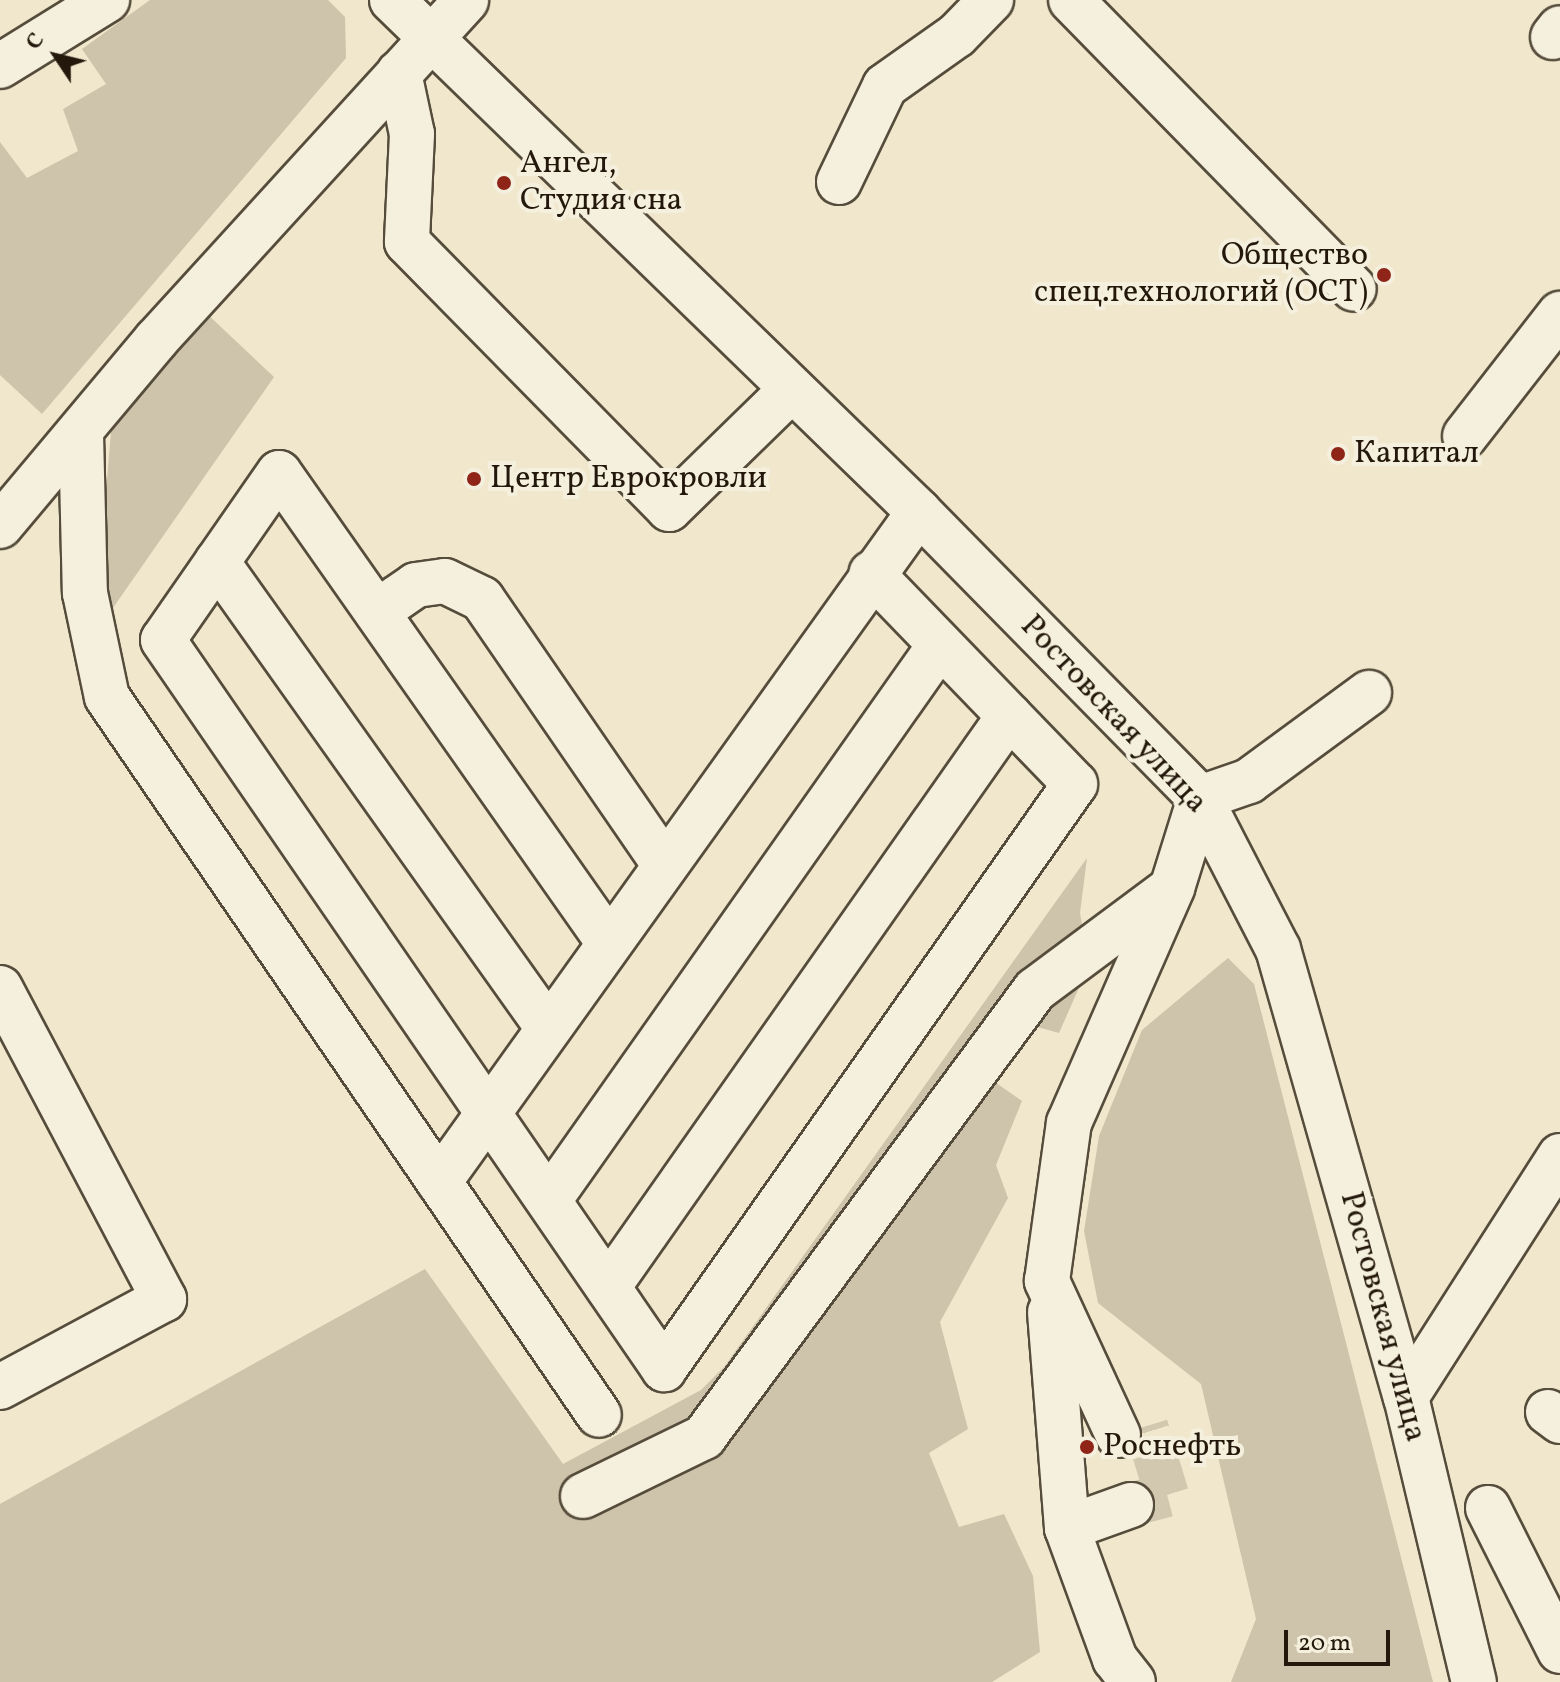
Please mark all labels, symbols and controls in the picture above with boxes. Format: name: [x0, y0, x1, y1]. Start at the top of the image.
north arrow: [16, 16, 96, 96]
text: С: [19, 27, 53, 57]
place label: Ангел, Студия сна: [520, 146, 683, 221]
marker: Ангел, Студия сна: [495, 174, 513, 192]
place label: Общество спец.технологий (ОСТ): [1034, 238, 1368, 313]
marker: Общество спец.технологий (ОСТ): [1375, 266, 1393, 284]
place label: Капитал: [1354, 435, 1479, 473]
marker: Капитал: [1329, 445, 1347, 463]
place label: Центр Еврокровли: [490, 460, 767, 498]
marker: Центр Еврокровли: [465, 470, 483, 488]
street label: Ростовская улица: [1011, 607, 1215, 823]
street label: Ростовская улица: [1330, 1187, 1434, 1447]
place label: Роснефть: [1103, 1428, 1241, 1466]
marker: Роснефть: [1078, 1438, 1096, 1456]
scale bar: [1288, 1614, 1394, 1664]
text: 20 m: [1298, 1627, 1351, 1661]

